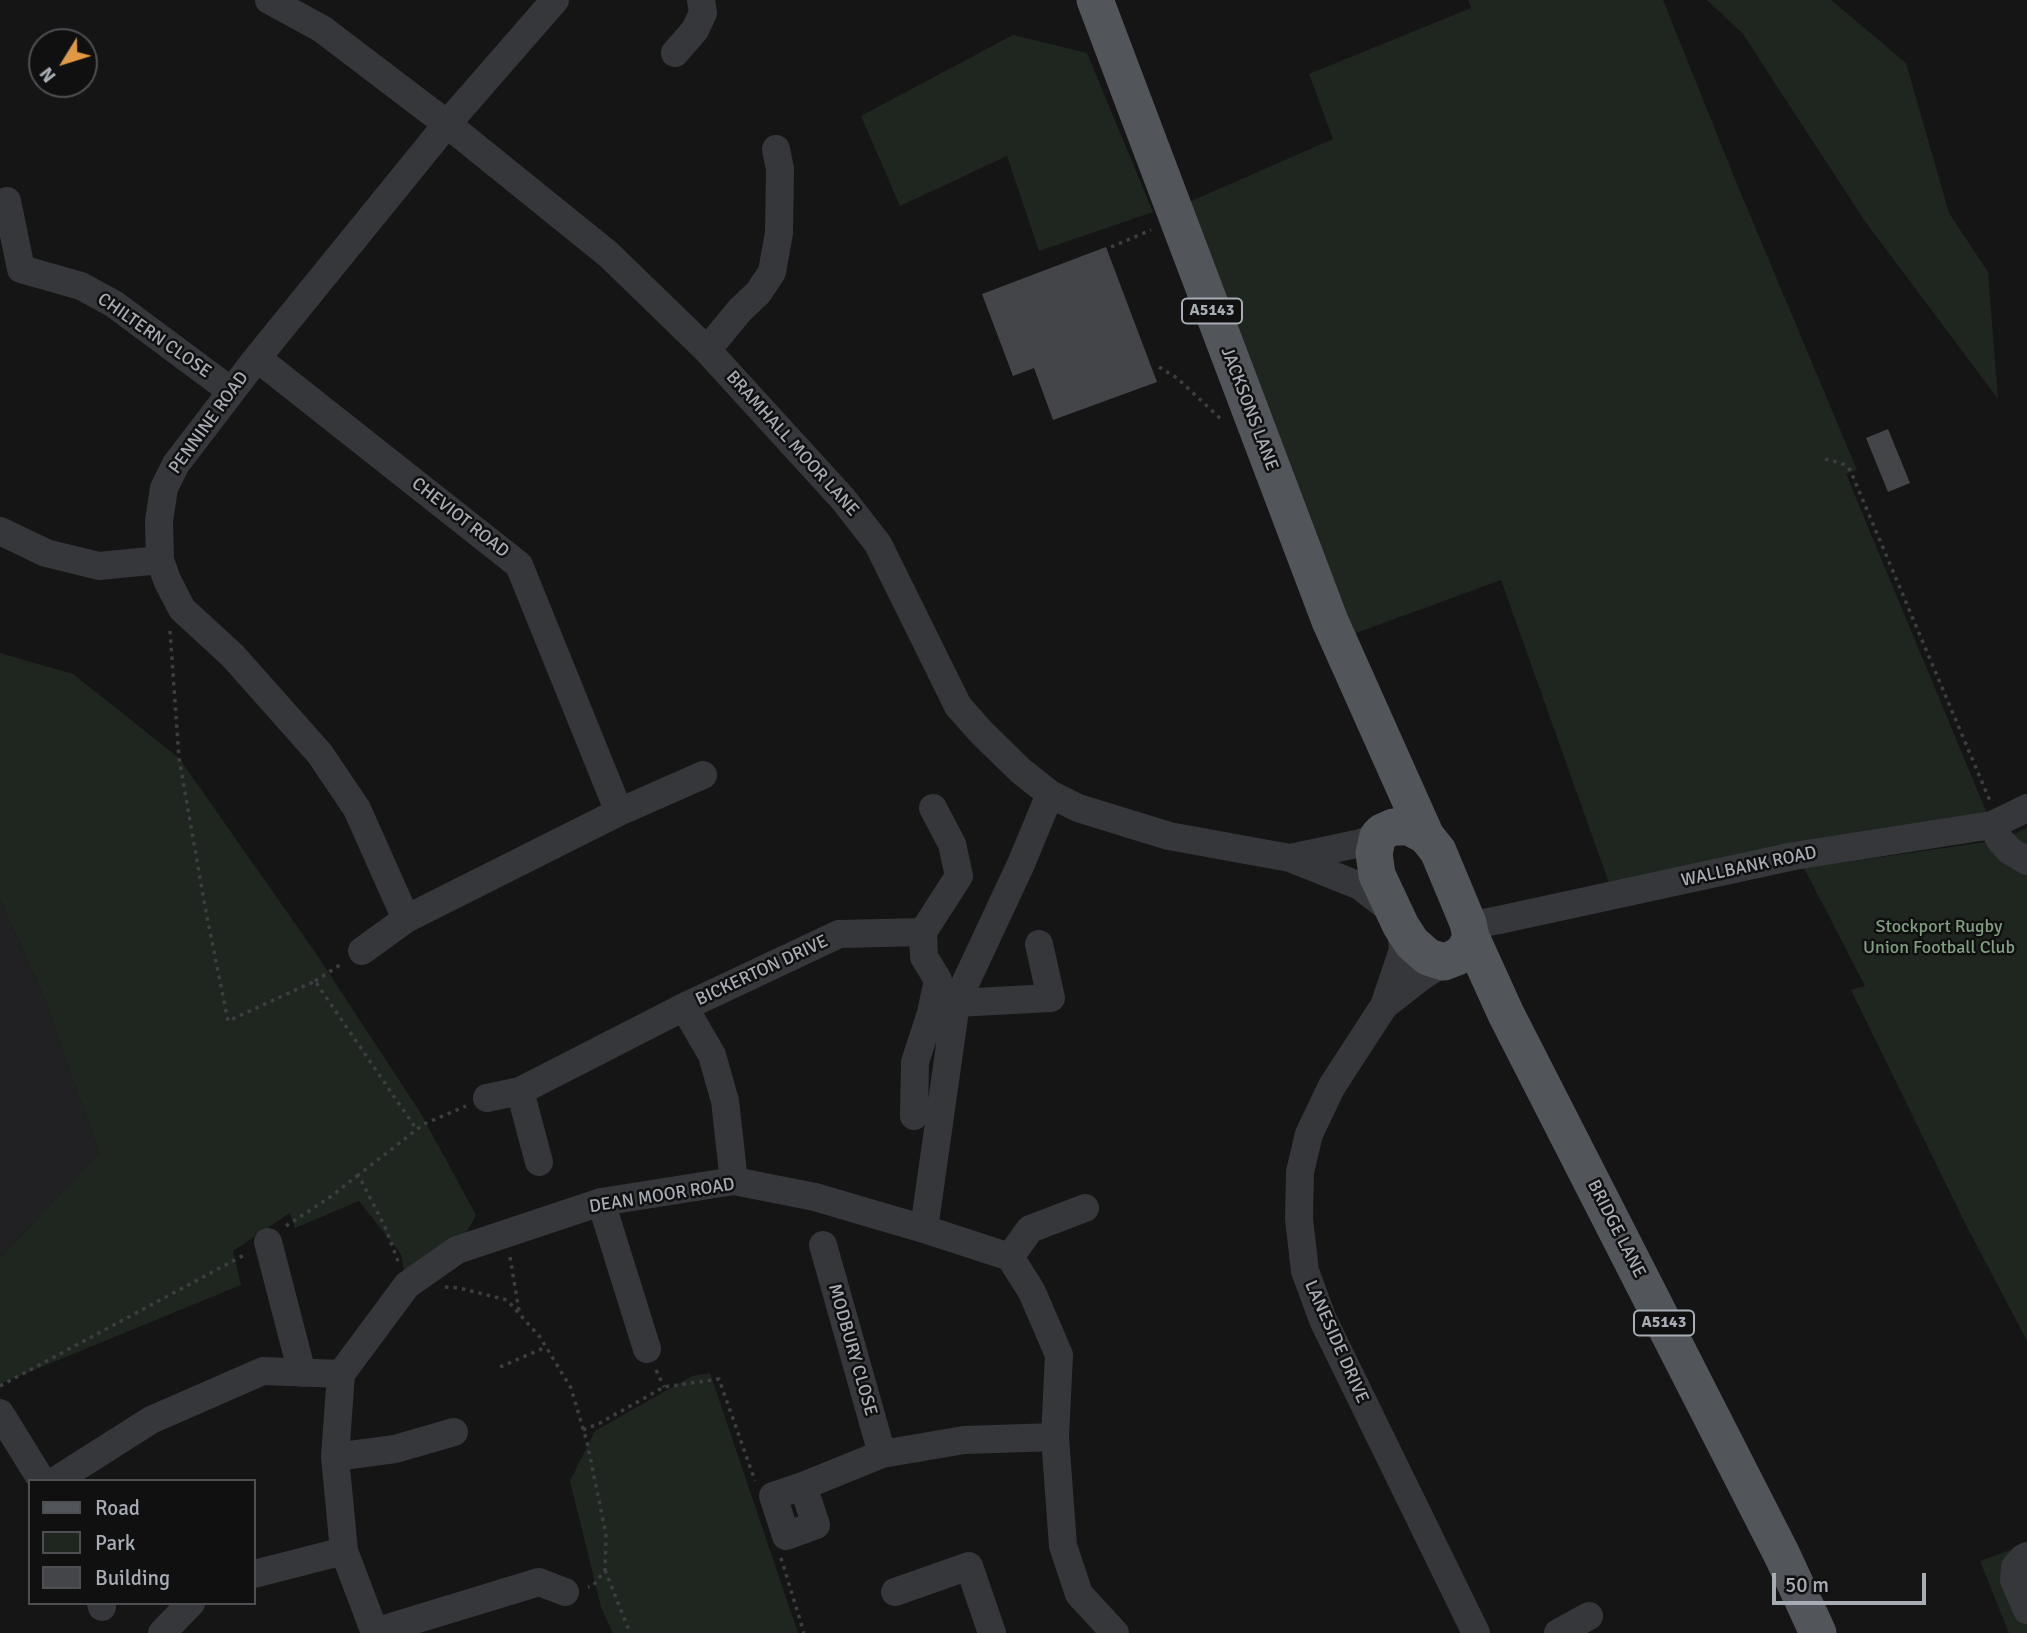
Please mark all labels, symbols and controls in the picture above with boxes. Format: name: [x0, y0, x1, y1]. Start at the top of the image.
north arrow: [28, 28, 98, 98]
text: N: [35, 62, 62, 87]
street label: CHILTERN CLOSE: [93, 289, 215, 383]
road number: A5143: [1182, 298, 1242, 324]
street label: JACKSONS LANE: [1215, 344, 1283, 474]
street label: BRAMHALL MOOR LANE: [721, 367, 863, 521]
street label: PENNINE ROAD: [165, 368, 253, 478]
street label: CHEVIOT ROAD: [407, 473, 513, 563]
street label: WALLBANK ROAD: [1679, 842, 1819, 892]
park label: Stockport Rugby Union Football Club: [1863, 916, 2015, 958]
street label: BICKERTON DRIVE: [693, 931, 831, 1011]
street label: DEAN MOOR ROAD: [588, 1174, 736, 1218]
street label: BRIDGE LANE: [1582, 1176, 1650, 1282]
street label: LANESIDE DRIVE: [1299, 1277, 1373, 1407]
street label: MODBURY CLOSE: [823, 1282, 881, 1418]
road number: A5143: [1634, 1310, 1694, 1336]
legend: [28, 1479, 256, 1605]
text: Road: [95, 1495, 140, 1521]
text: Park: [95, 1530, 135, 1556]
scale bar: [1775, 1560, 1929, 1604]
text: Building: [95, 1565, 170, 1591]
text: 50 m: [1785, 1572, 1829, 1598]

